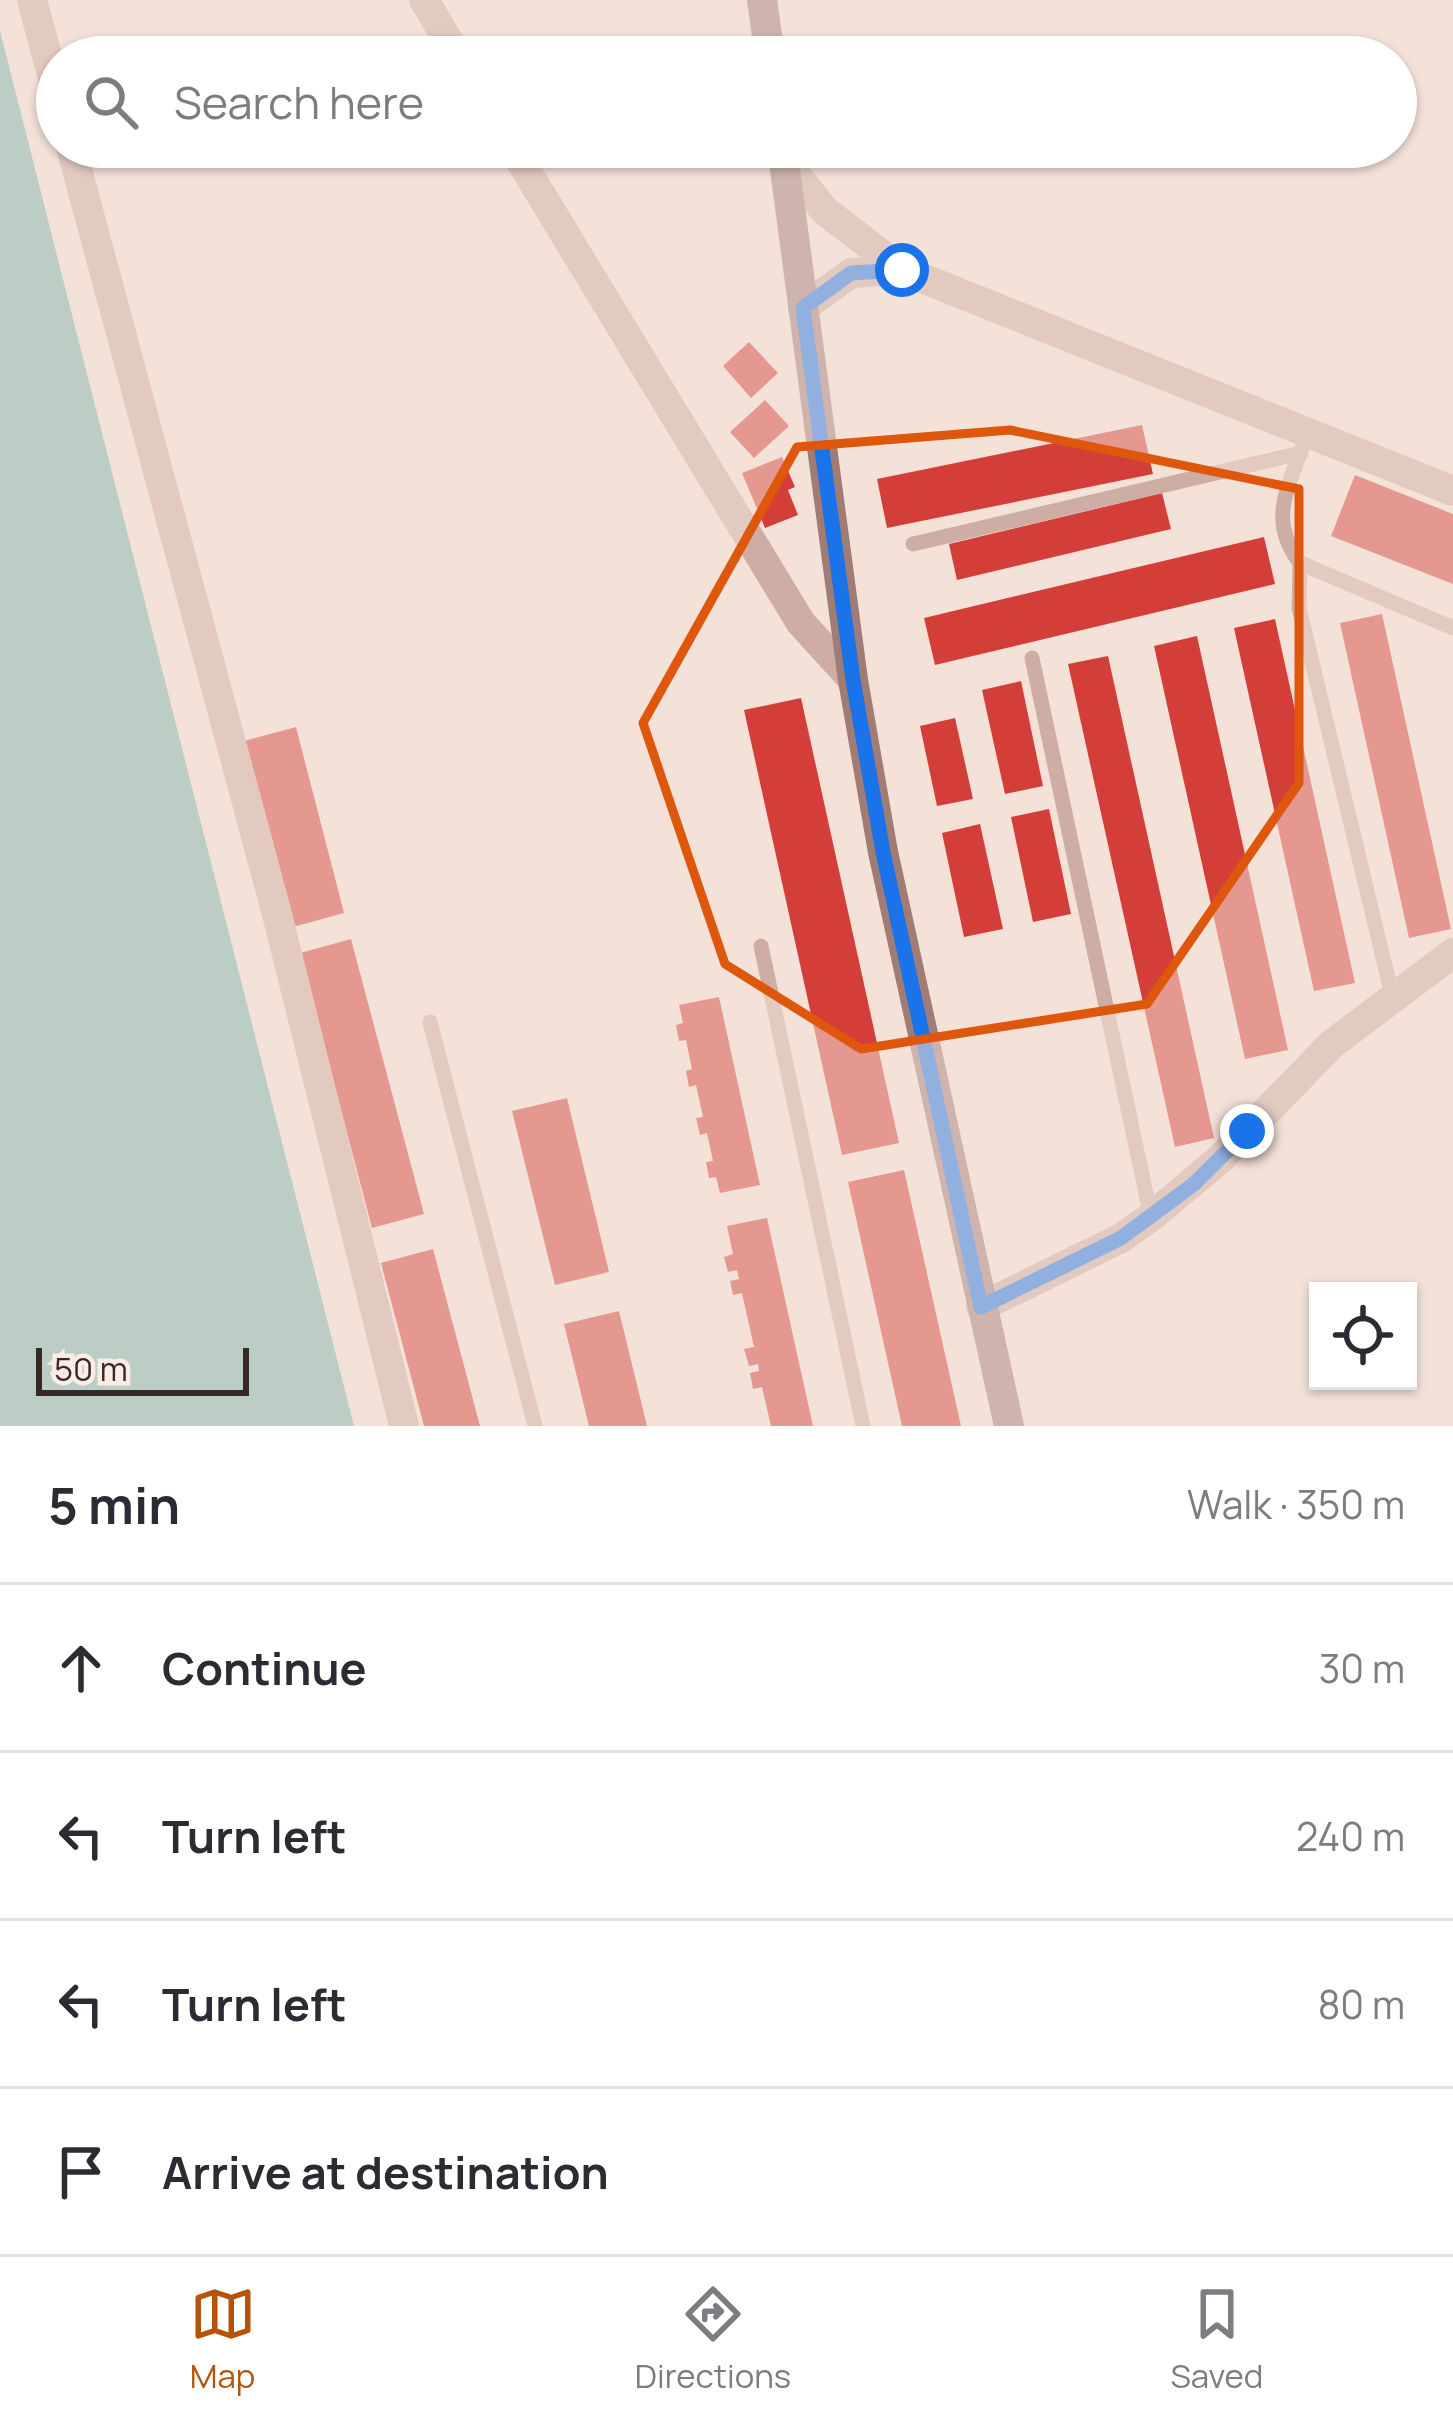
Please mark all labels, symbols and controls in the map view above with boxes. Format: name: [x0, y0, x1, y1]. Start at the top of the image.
search box: [36, 36, 1417, 168]
icon: search: [78, 69, 144, 135]
text: Search here: [174, 71, 424, 133]
route start: [875, 243, 929, 297]
route end: [1220, 1104, 1274, 1158]
map controls: [1309, 1282, 1417, 1390]
button: locate: [1309, 1282, 1417, 1390]
scale bar: [36, 1342, 249, 1395]
text: 50 m: [54, 1346, 128, 1391]
text: 5 min: [48, 1470, 180, 1539]
text: Walk · 350 m: [1187, 1477, 1405, 1531]
icon: ahead: [48, 1635, 114, 1701]
text: Continue: [162, 1637, 367, 1699]
text: 30 m: [1319, 1641, 1405, 1695]
icon: left: [48, 1803, 114, 1869]
text: Turn left: [162, 1805, 347, 1867]
text: 240 m: [1296, 1809, 1405, 1863]
icon: left: [48, 1971, 114, 2037]
text: Turn left: [162, 1973, 347, 2035]
text: 80 m: [1318, 1977, 1405, 2031]
icon: arrive: [48, 2139, 114, 2205]
text: Arrive at destination: [162, 2141, 609, 2203]
tab: Map: [190, 2281, 256, 2398]
tab: Directions: [635, 2281, 791, 2398]
tab: Saved: [1170, 2281, 1263, 2398]

